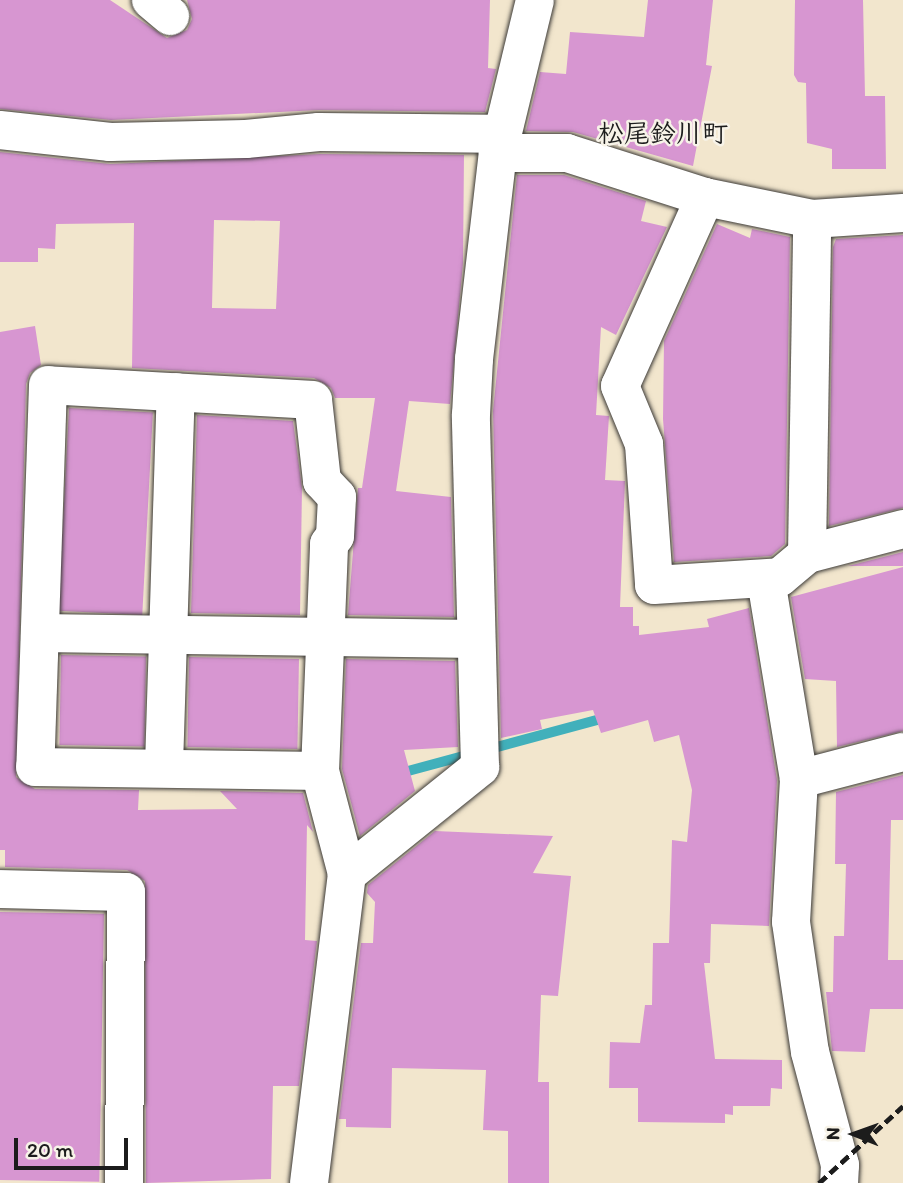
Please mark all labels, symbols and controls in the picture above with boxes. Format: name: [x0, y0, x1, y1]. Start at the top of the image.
district label: 松尾鈴川町: [598, 118, 728, 150]
north arrow: [819, 1099, 889, 1169]
scale bar: [18, 1124, 131, 1168]
text: N: [821, 1127, 844, 1140]
text: 20 m: [27, 1137, 73, 1162]

